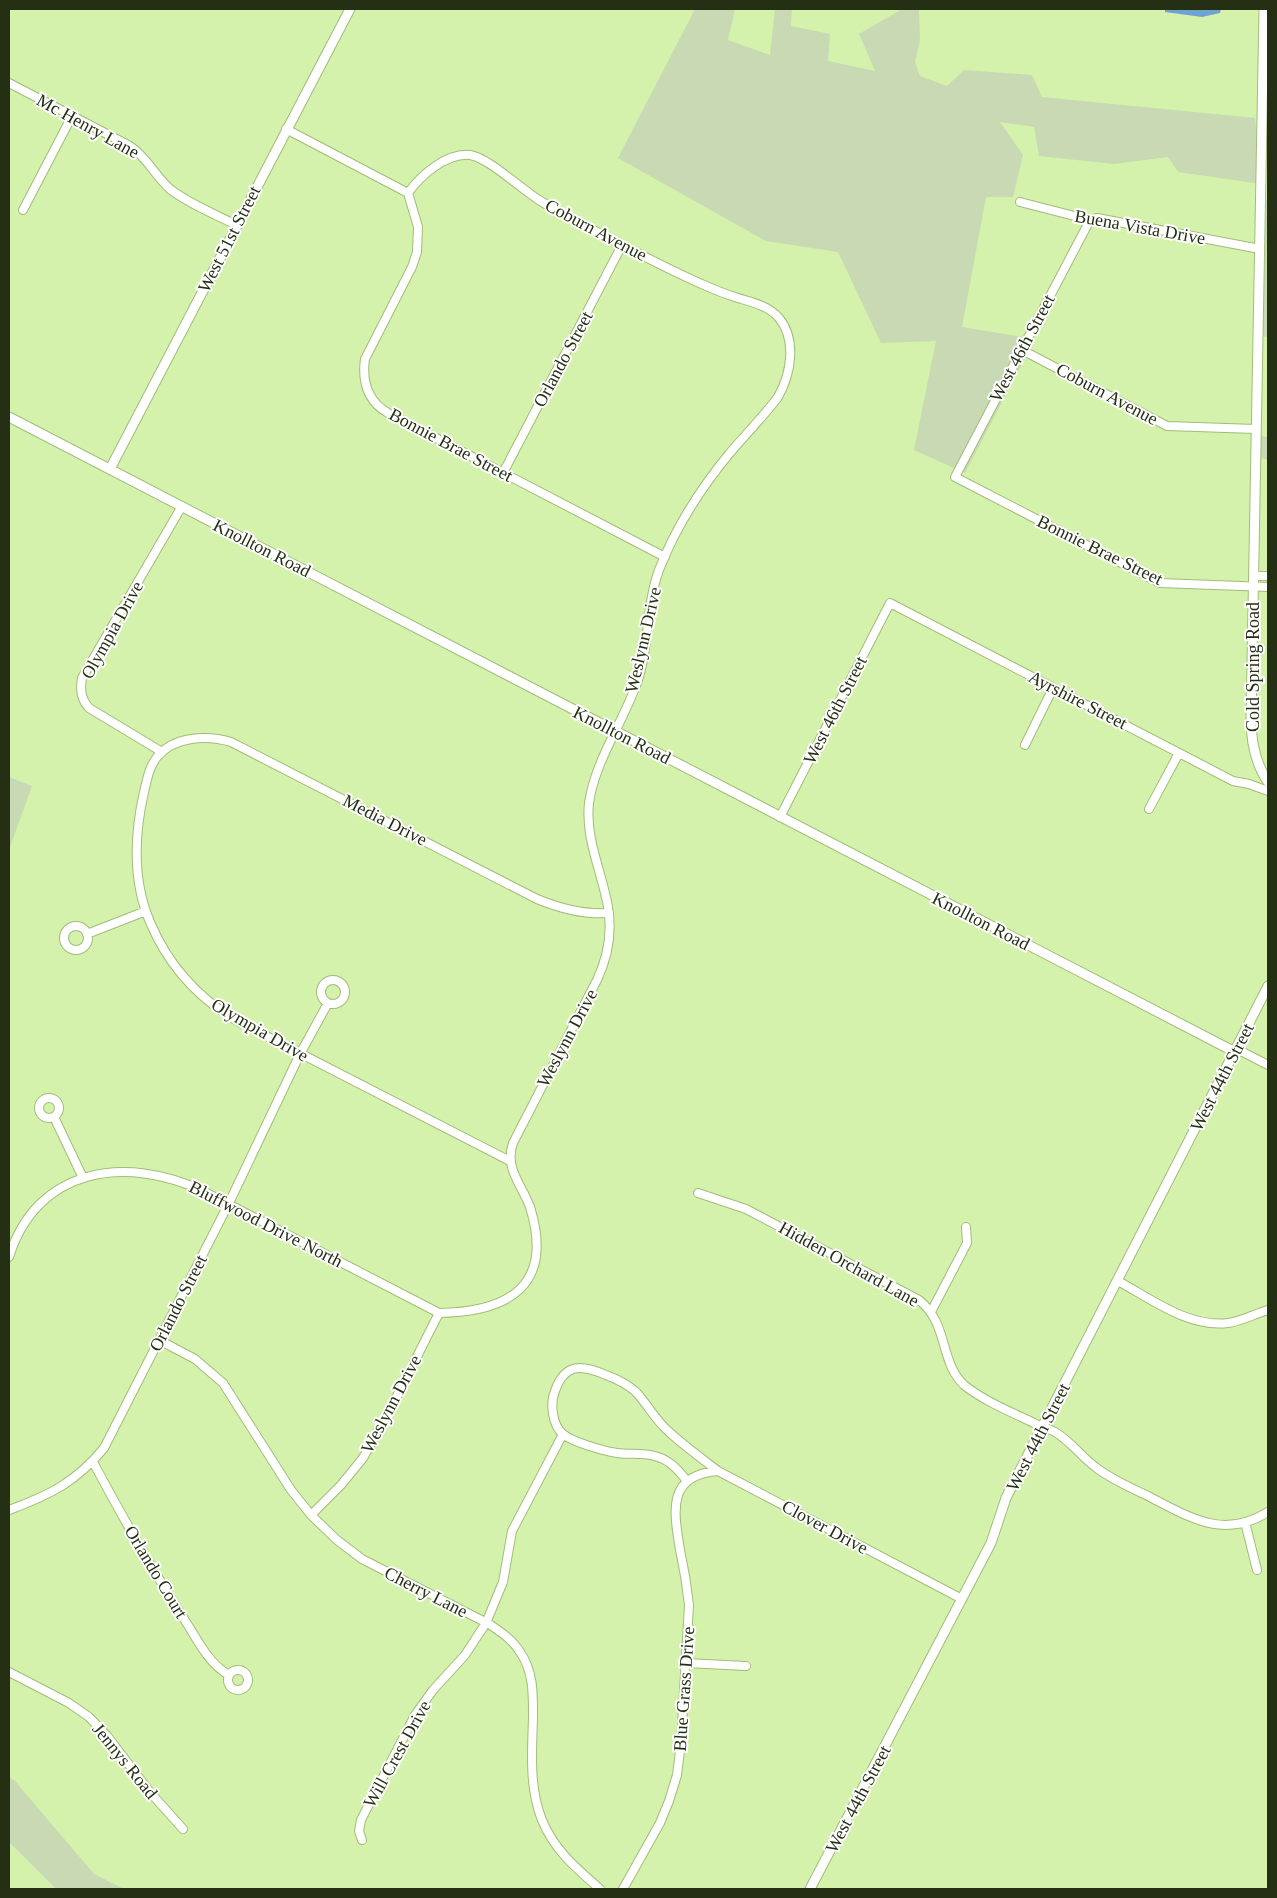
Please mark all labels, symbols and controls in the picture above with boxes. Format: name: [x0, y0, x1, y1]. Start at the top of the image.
street label: Mc Henry Lane: [33, 90, 143, 162]
street label: West 51st Street: [194, 183, 264, 295]
street label: Coburn Avenue: [542, 195, 650, 265]
street label: Buena Vista Drive: [1073, 206, 1207, 248]
street label: West 46th Street: [985, 291, 1059, 405]
street label: Orlando Street: [529, 308, 597, 410]
street label: Coburn Avenue: [1053, 359, 1161, 429]
street label: Bonnie Brae Street: [386, 404, 516, 486]
street label: Bonnie Brae Street: [1034, 511, 1166, 589]
street label: Knollton Road: [210, 515, 314, 581]
street label: Olympia Drive: [77, 578, 147, 682]
street label: Weslynn Drive: [621, 585, 665, 695]
street label: Cold Spring Road: [1243, 602, 1263, 732]
street label: West 46th Street: [799, 653, 871, 767]
street label: Ayrshire Street: [1025, 667, 1131, 733]
street label: Knollton Road: [570, 702, 674, 768]
street label: Media Drive: [340, 790, 430, 850]
street label: Knollton Road: [929, 888, 1033, 954]
street label: Weslynn Drive: [533, 986, 601, 1090]
street label: Olympia Drive: [208, 994, 312, 1066]
street label: West 44th Street: [1186, 1020, 1258, 1134]
street label: Bluffwood Drive North: [186, 1177, 346, 1271]
street label: Hidden Orchard Lane: [776, 1217, 922, 1311]
street label: Orlando Street: [145, 1251, 211, 1355]
street label: Weslynn Drive: [357, 1352, 425, 1456]
street label: West 44th Street: [1002, 1380, 1074, 1494]
street label: Clover Drive: [779, 1496, 871, 1558]
street label: Orlando Court: [121, 1522, 191, 1622]
street label: Cherry Lane: [381, 1563, 471, 1621]
street label: Blue Grass Drive: [670, 1626, 698, 1752]
street label: Will Crest Drive: [359, 1697, 435, 1811]
street label: Jennys Road: [88, 1719, 162, 1803]
street label: West 44th Street: [821, 1742, 895, 1856]

